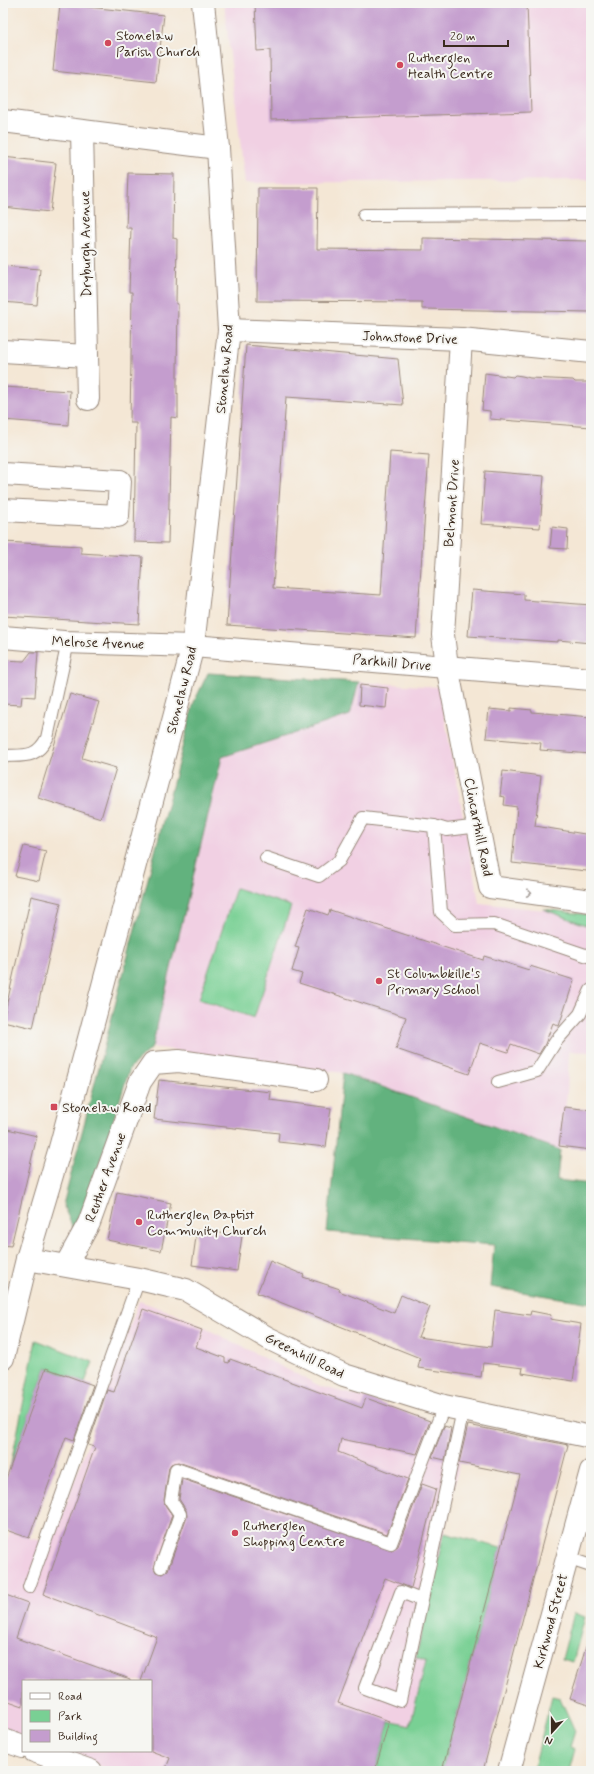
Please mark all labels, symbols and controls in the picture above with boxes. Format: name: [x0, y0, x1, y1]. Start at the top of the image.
scale bar: [444, 22, 508, 48]
place label: Stonelaw Parish Church: [116, 27, 200, 61]
text: 20 m: [450, 29, 476, 45]
marker: Stonelaw Parish Church: [103, 38, 113, 48]
place label: Rutherglen Health Centre: [408, 49, 493, 83]
marker: Rutherglen Health Centre: [395, 60, 405, 70]
street label: Dryburgh Avenue: [76, 190, 97, 298]
street label: Stonelaw Road: [212, 324, 238, 414]
street label: Johnstone Drive: [362, 327, 458, 349]
street label: Belmont Drive: [440, 459, 464, 548]
street label: Melrose Avenue: [51, 632, 145, 654]
street label: Stonelaw Road: [162, 645, 202, 736]
street label: Parkhill Drive: [352, 651, 432, 675]
street label: Clincarthill Road: [460, 776, 496, 878]
one-way arrow: [526, 888, 532, 897]
place label: St Columbkille's Primary School: [387, 965, 480, 999]
marker: St Columbkille's Primary School: [374, 976, 384, 986]
place label: Stonelaw Road: [62, 1099, 152, 1117]
marker: Stonelaw Road: [49, 1102, 59, 1112]
street label: Reuther Avenue: [81, 1130, 130, 1225]
place label: Rutherglen Baptist Community Church: [147, 1206, 267, 1240]
marker: Rutherglen Baptist Community Church: [134, 1217, 144, 1227]
street label: Greenhill Road: [262, 1329, 347, 1383]
place label: Rutherglen Shopping Centre: [243, 1517, 345, 1551]
marker: Rutherglen Shopping Centre: [230, 1528, 240, 1538]
street label: Kirkwood Street: [530, 1571, 572, 1671]
legend: [22, 1680, 152, 1752]
text: Road: [58, 1689, 82, 1705]
text: Park: [58, 1709, 82, 1725]
north arrow: [532, 1712, 572, 1752]
text: Building: [58, 1729, 98, 1746]
text: N: [543, 1733, 555, 1748]

